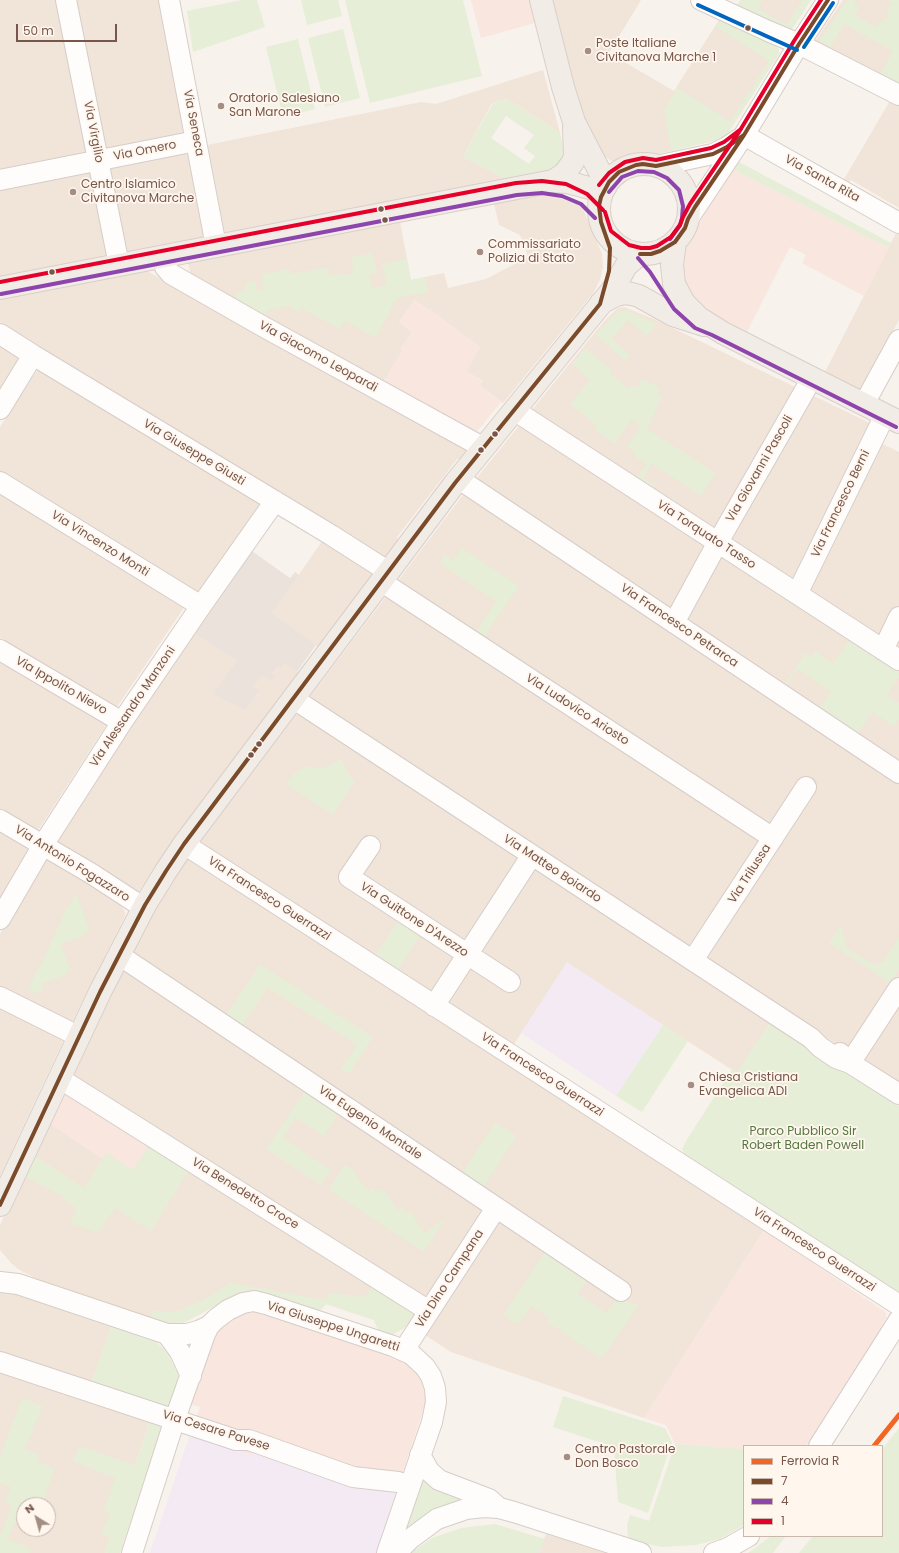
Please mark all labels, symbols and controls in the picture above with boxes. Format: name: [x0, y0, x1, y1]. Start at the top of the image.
scale bar: [18, 16, 119, 42]
text: 50 m: [23, 22, 54, 39]
unlabelled marker: [743, 23, 753, 33]
place label: Poste Italiane Civitanova Marche 1: [596, 37, 716, 65]
marker: Poste Italiane Civitanova Marche 1: [583, 46, 593, 56]
street label: Via Seneca: [180, 89, 206, 157]
place label: Oratorio Salesiano San Marone: [229, 92, 340, 120]
street label: Via Virgilio: [80, 100, 106, 164]
marker: Oratorio Salesiano San Marone: [216, 101, 226, 111]
street label: Via Omero: [112, 138, 178, 164]
street label: Via Santa Rita: [782, 152, 862, 206]
place label: Centro Islamico Civitanova Marche: [81, 178, 194, 206]
marker: Centro Islamico Civitanova Marche: [68, 187, 78, 197]
unlabelled marker: [376, 204, 386, 214]
unlabelled marker: [380, 215, 390, 225]
place label: Commissariato Polizia di Stato: [488, 238, 581, 266]
marker: Commissariato Polizia di Stato: [475, 247, 485, 257]
unlabelled marker: [47, 267, 57, 277]
street label: Via Giacomo Leopardi: [256, 318, 380, 396]
street label: Via Giovanni Pascoli: [724, 413, 796, 525]
street label: Via Giuseppe Giusti: [140, 417, 248, 489]
unlabelled marker: [490, 429, 500, 439]
unlabelled marker: [476, 445, 486, 455]
street label: Via Francesco Berni: [809, 448, 873, 560]
street label: Via Torquato Tasso: [654, 498, 758, 572]
street label: Via Vincenzo Monti: [48, 508, 152, 580]
street label: Via Francesco Petrarca: [617, 581, 741, 671]
street label: Via Alessandro Manzoni: [87, 644, 179, 770]
street label: Via Ippolito Nievo: [13, 654, 109, 718]
street label: Via Ludovico Ariosto: [523, 671, 631, 749]
unlabelled marker: [254, 739, 264, 749]
unlabelled marker: [246, 750, 256, 760]
street label: Via Antonio Fogazzaro: [12, 823, 132, 905]
street label: Via Matteo Boiardo: [500, 832, 604, 906]
street label: Via Trilussa: [726, 842, 774, 906]
street label: Via Francesco Guerrazzi: [205, 854, 333, 944]
street label: Via Guittone D'Arezzo: [357, 880, 471, 960]
street label: Via Francesco Guerrazzi: [478, 1030, 606, 1120]
place label: Chiesa Cristiana Evangelica ADI: [699, 1071, 798, 1099]
marker: Chiesa Cristiana Evangelica ADI: [686, 1080, 696, 1090]
street label: Via Eugenio Montale: [315, 1083, 425, 1163]
park label: Parco Pubblico Sir Robert Baden Powell: [742, 1125, 864, 1153]
street label: Via Benedetto Croce: [189, 1155, 301, 1233]
street label: Via Francesco Guerrazzi: [750, 1205, 878, 1295]
street label: Via Dino Campana: [413, 1227, 487, 1331]
street label: Via Giuseppe Ungaretti: [265, 1299, 401, 1355]
street label: Via Cesare Pavese: [161, 1408, 271, 1454]
place label: Centro Pastorale Don Bosco: [575, 1443, 675, 1471]
legend: [743, 1445, 883, 1537]
marker: Centro Pastorale Don Bosco: [562, 1452, 572, 1462]
text: Ferrovia R: [781, 1452, 839, 1469]
text: 7: [781, 1472, 788, 1489]
text: 4: [781, 1492, 789, 1509]
north arrow: [16, 1497, 56, 1537]
text: N: [21, 1499, 38, 1517]
text: 1: [781, 1512, 785, 1529]

